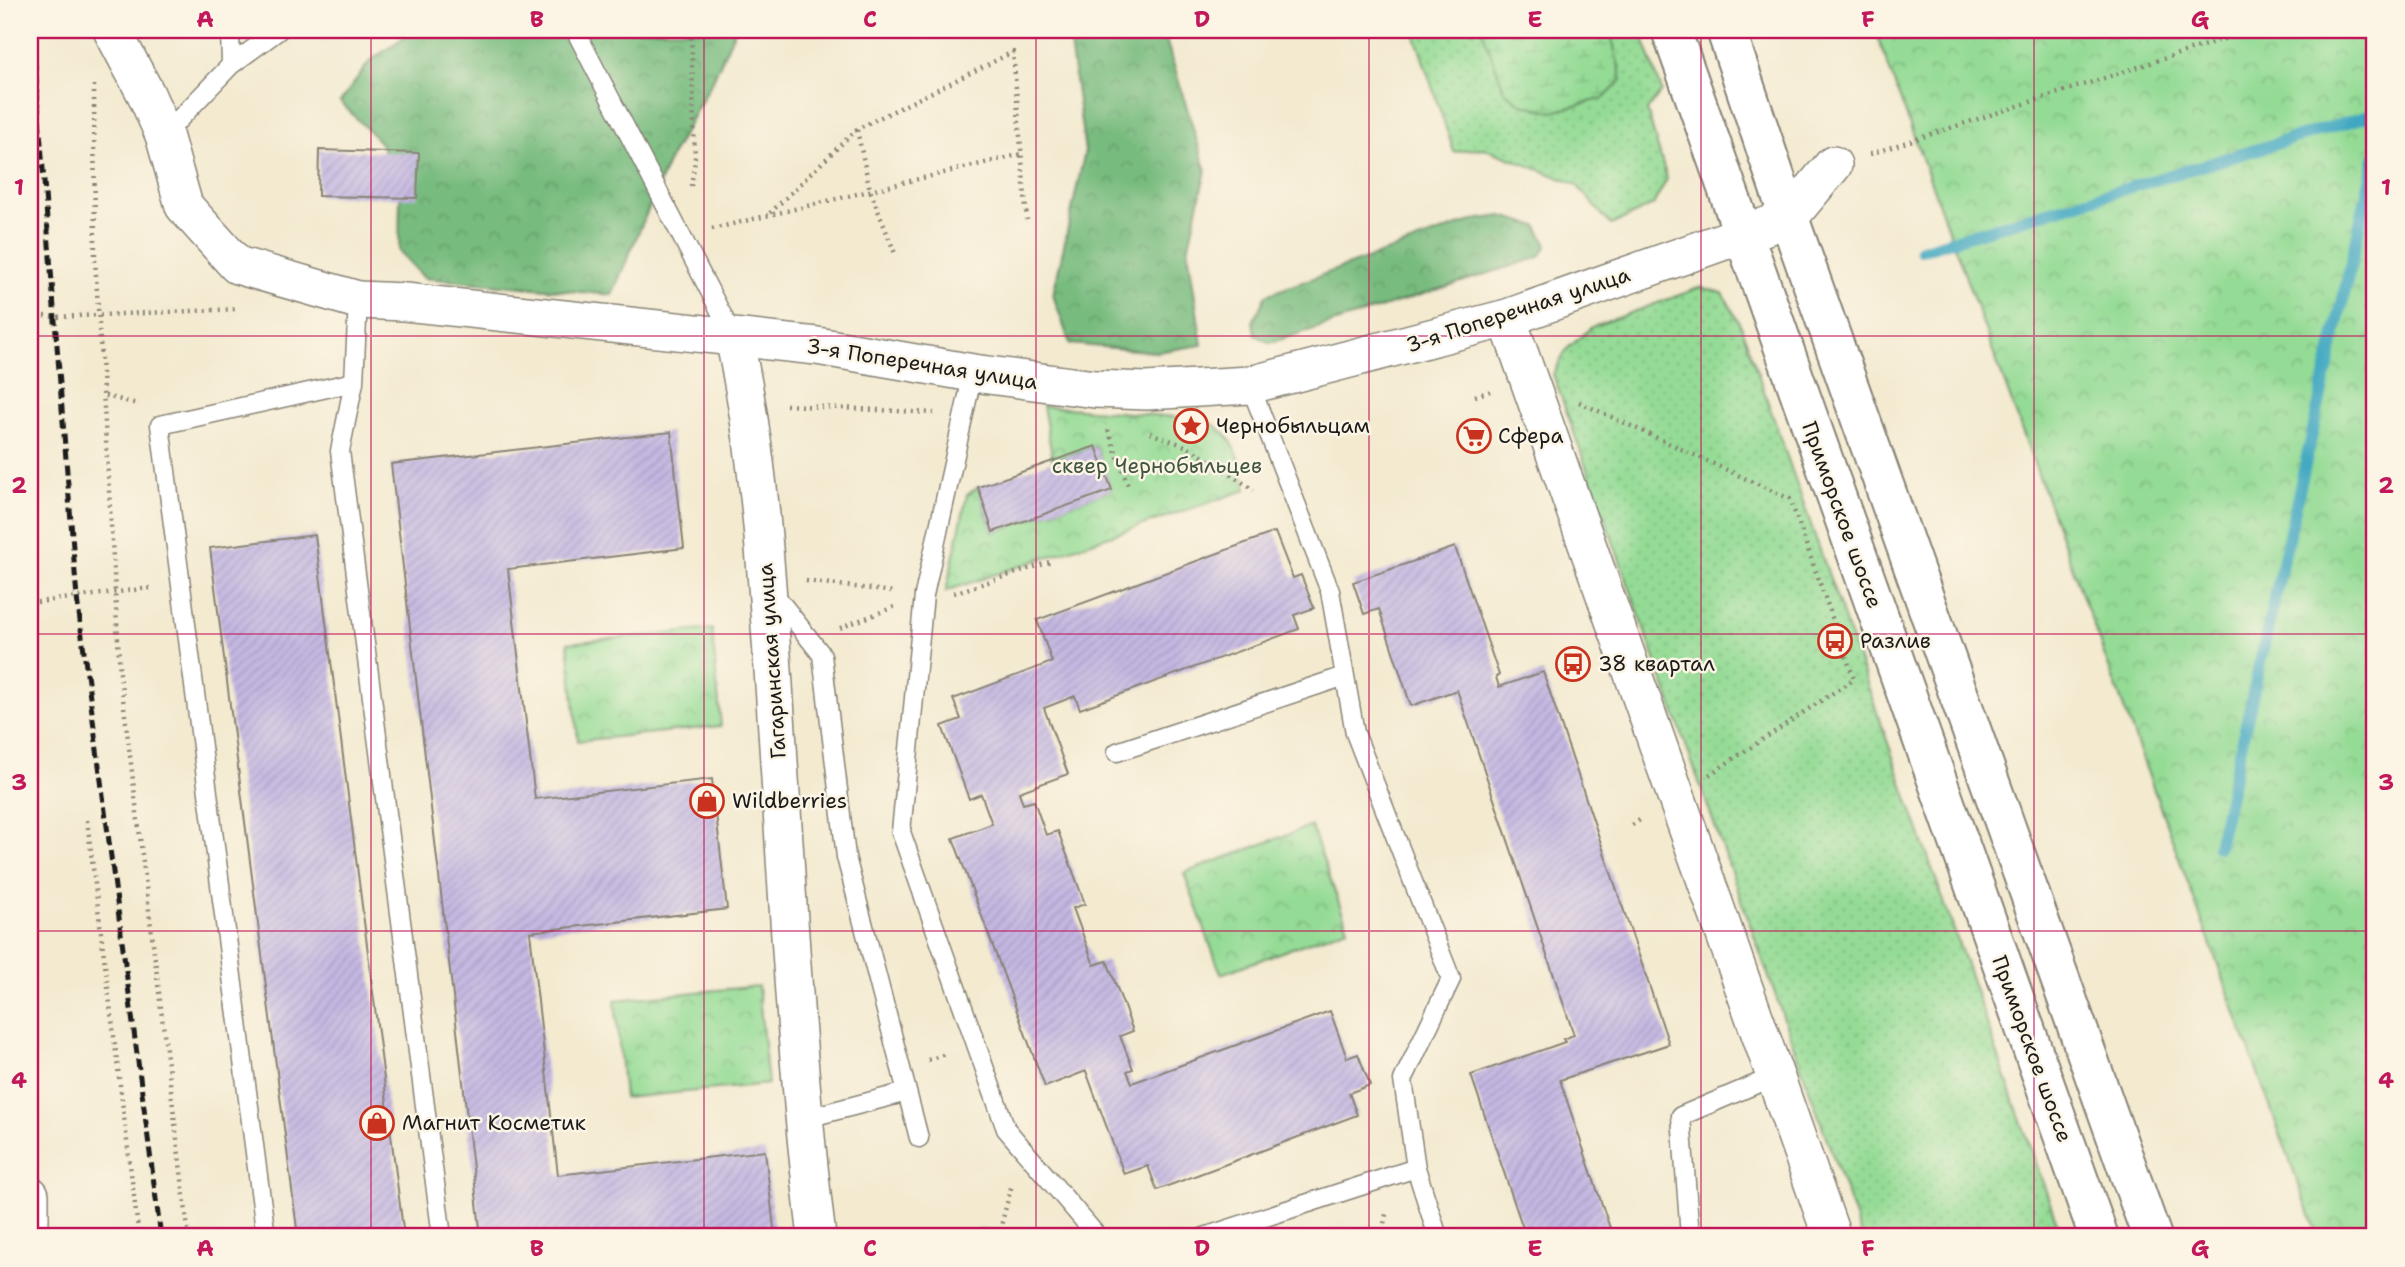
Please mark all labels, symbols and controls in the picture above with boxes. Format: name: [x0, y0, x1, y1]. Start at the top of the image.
text: A: [196, 4, 214, 34]
text: B: [530, 4, 544, 34]
text: C: [863, 4, 877, 34]
text: D: [1194, 4, 1210, 34]
text: E: [1527, 4, 1543, 34]
text: F: [1861, 4, 1875, 34]
text: G: [2191, 4, 2210, 34]
text: 1: [14, 172, 24, 202]
text: 1: [2381, 172, 2391, 202]
street label: 3-я Поперечная улица: [1402, 261, 1634, 359]
street label: 3-я Поперечная улица: [804, 332, 1040, 396]
place icon: Чернобыльцам: [1172, 407, 1210, 445]
place label: Чернобыльцам: [1216, 412, 1370, 440]
supermarket icon: Сфера: [1455, 417, 1493, 455]
street label: Приморское шоссе: [1795, 418, 1889, 612]
place label: Сфера: [1498, 422, 1564, 450]
park label: сквер Чернобыльцев: [1052, 452, 1262, 480]
text: 2: [11, 470, 27, 500]
text: 2: [2378, 470, 2394, 500]
street label: Гагаринская улица: [751, 562, 793, 760]
bus stop icon: Разлив: [1816, 622, 1854, 660]
place label: Разлив: [1860, 627, 1931, 655]
bus stop icon: 38 квартал: [1554, 645, 1592, 683]
place label: 38 квартал: [1598, 650, 1715, 678]
text: 3: [11, 767, 27, 797]
text: 3: [2378, 767, 2394, 797]
shop icon: Wildberries: [688, 782, 726, 820]
place label: Wildberries: [732, 787, 847, 815]
street label: Приморское шоссе: [1985, 952, 2079, 1146]
text: 4: [11, 1065, 27, 1095]
text: 4: [2378, 1065, 2394, 1095]
shop icon: Магнит Косметик: [358, 1104, 396, 1142]
place label: Магнит Косметик: [402, 1109, 586, 1137]
text: A: [196, 1233, 214, 1263]
text: B: [530, 1233, 544, 1263]
text: C: [863, 1233, 877, 1263]
text: D: [1194, 1233, 1210, 1263]
text: E: [1527, 1233, 1543, 1263]
text: F: [1861, 1233, 1875, 1263]
text: G: [2191, 1233, 2210, 1263]

